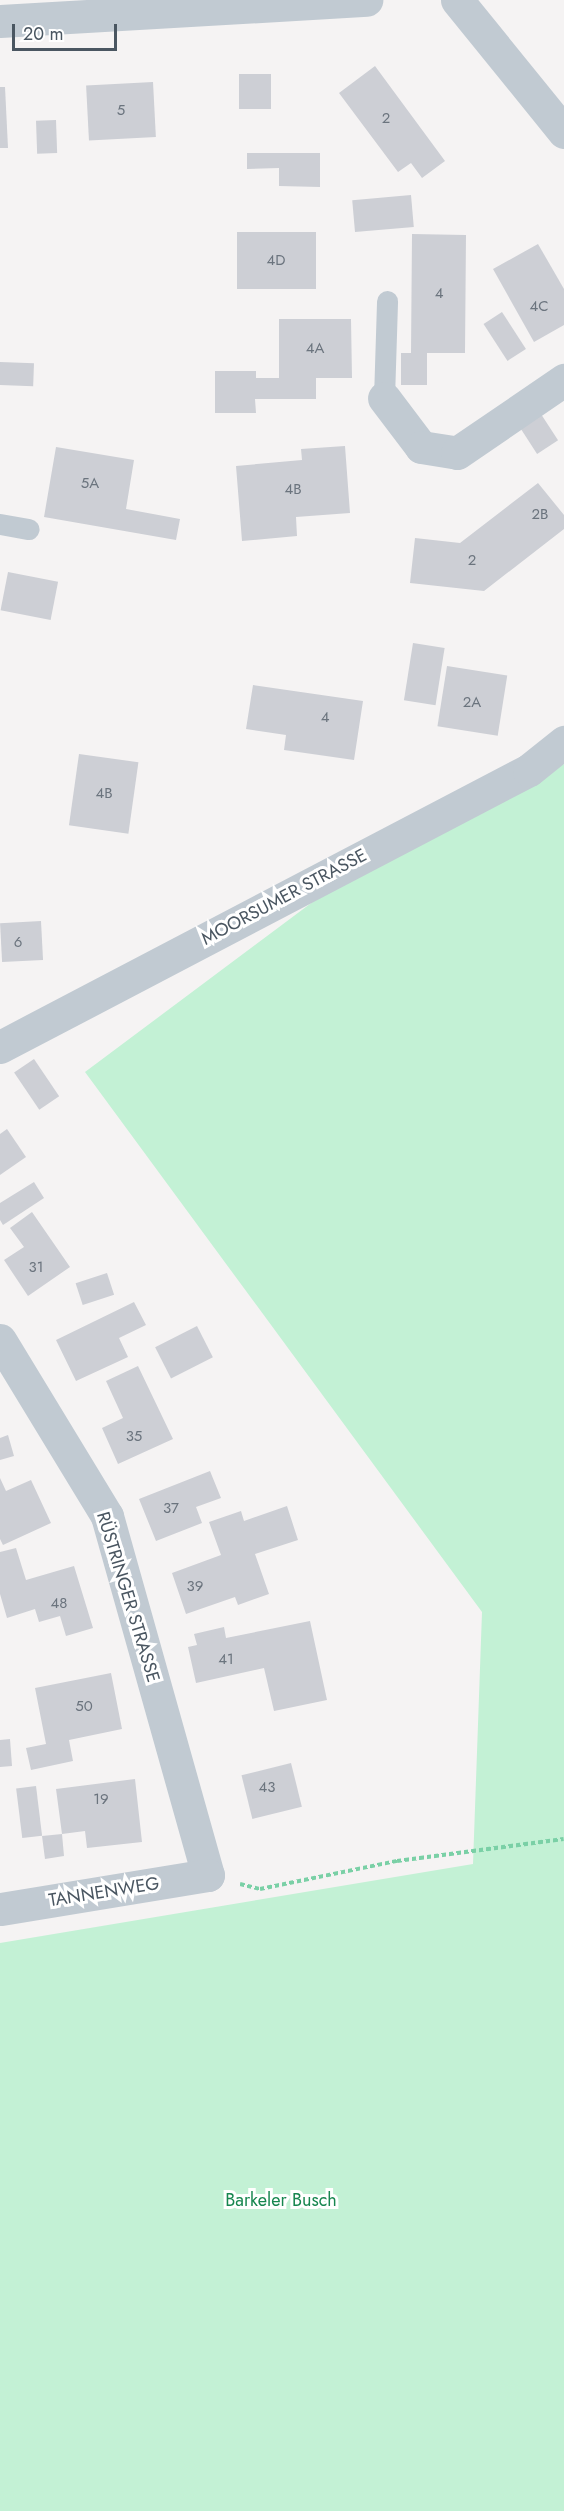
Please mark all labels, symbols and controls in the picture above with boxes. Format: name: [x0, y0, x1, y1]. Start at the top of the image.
scale bar: [15, 12, 120, 50]
text: 20 m: [23, 21, 63, 47]
house number: 5: [117, 102, 125, 120]
house number: 2: [382, 110, 390, 128]
house number: 4D: [267, 252, 285, 270]
house number: 4: [435, 285, 443, 303]
house number: 4C: [529, 298, 549, 316]
house number: 4A: [306, 340, 324, 358]
house number: 5A: [81, 475, 99, 493]
house number: 4B: [284, 481, 302, 499]
house number: 2B: [532, 506, 548, 524]
house number: 2: [468, 552, 476, 570]
house number: 2A: [463, 694, 481, 712]
house number: 4: [321, 709, 329, 727]
house number: 4B: [95, 785, 113, 803]
street label: MOORSUMER STRASSE: [198, 844, 370, 950]
house number: 6: [14, 934, 22, 952]
house number: 31: [29, 1259, 43, 1277]
house number: 35: [126, 1428, 142, 1446]
house number: 37: [163, 1500, 179, 1518]
street label: RÜSTRINGER STRASSE: [92, 1509, 164, 1685]
house number: 39: [187, 1578, 203, 1596]
house number: 48: [51, 1595, 67, 1613]
house number: 41: [218, 1651, 234, 1669]
house number: 50: [75, 1698, 93, 1716]
house number: 43: [259, 1779, 275, 1797]
house number: 19: [93, 1791, 109, 1809]
street label: TANNENWEG: [47, 1873, 161, 1911]
park label: Barkeler Busch: [225, 2189, 337, 2211]

